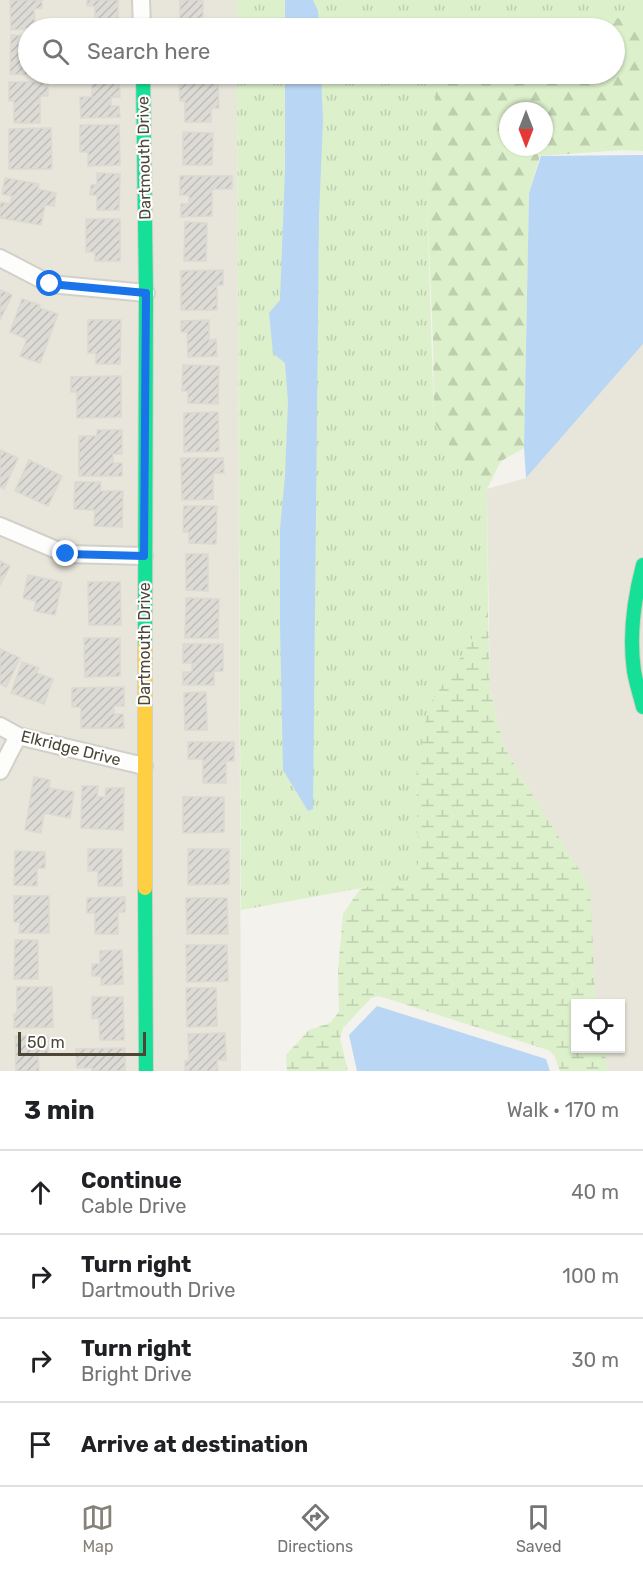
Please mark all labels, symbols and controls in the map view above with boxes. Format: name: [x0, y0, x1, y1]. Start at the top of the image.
search box: [18, 18, 625, 84]
icon: search: [39, 35, 72, 68]
text: Search here: [87, 38, 210, 65]
street label: Dartmouth Drive: [133, 96, 155, 220]
north arrow: [499, 102, 553, 156]
route start: [36, 270, 62, 296]
route end: [52, 540, 78, 566]
street label: Dartmouth Drive: [135, 582, 154, 706]
street label: Elkridge Drive: [19, 726, 123, 770]
map controls: [571, 999, 625, 1053]
button: locate: [571, 999, 625, 1053]
scale bar: [18, 1029, 146, 1056]
text: 50 m: [27, 1033, 65, 1052]
text: 3 min: [24, 1095, 95, 1126]
text: Walk · 170 m: [507, 1098, 619, 1122]
text: Continue: [81, 1167, 182, 1194]
icon: ahead: [24, 1176, 57, 1209]
text: 40 m: [571, 1180, 619, 1204]
text: Cable Drive: [81, 1194, 186, 1218]
text: Turn right: [81, 1251, 191, 1278]
icon: right: [24, 1260, 57, 1293]
text: 100 m: [562, 1264, 619, 1288]
text: Dartmouth Drive: [81, 1278, 236, 1302]
text: Turn right: [81, 1335, 191, 1362]
icon: right: [24, 1344, 57, 1377]
text: 30 m: [572, 1348, 619, 1372]
text: Bright Drive: [81, 1362, 192, 1386]
icon: arrive: [24, 1428, 57, 1461]
text: Arrive at destination: [81, 1431, 308, 1458]
tab: Map: [81, 1501, 114, 1556]
tab: Directions: [277, 1501, 353, 1556]
tab: Saved: [516, 1501, 562, 1556]

